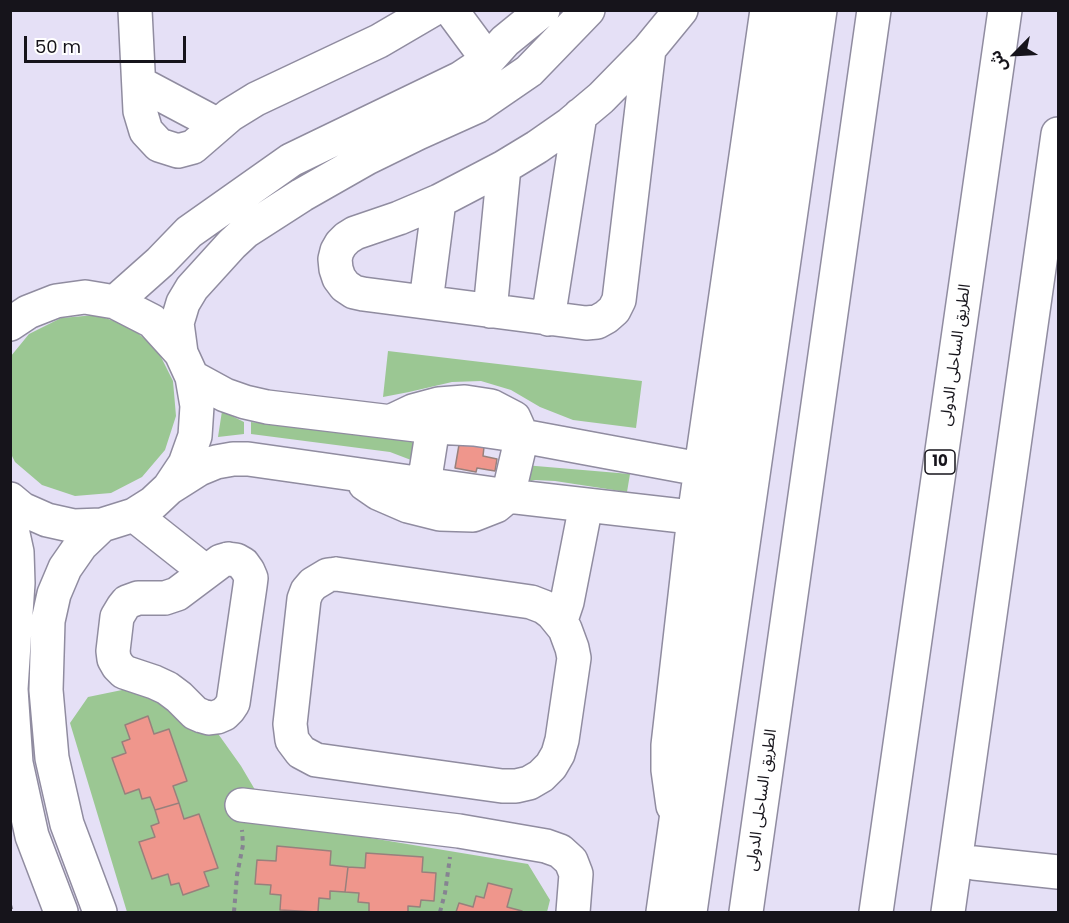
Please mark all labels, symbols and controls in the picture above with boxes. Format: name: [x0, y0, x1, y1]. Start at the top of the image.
scale bar: [27, 24, 189, 62]
north arrow: [985, 24, 1045, 84]
text: 50 m: [35, 34, 81, 59]
text: ش: [983, 47, 1013, 76]
street label: الطريق الساحلى الدولى: [937, 283, 975, 427]
road number: 10: [925, 450, 955, 474]
street label: الطريق الساحلى الدولى: [743, 728, 781, 872]

